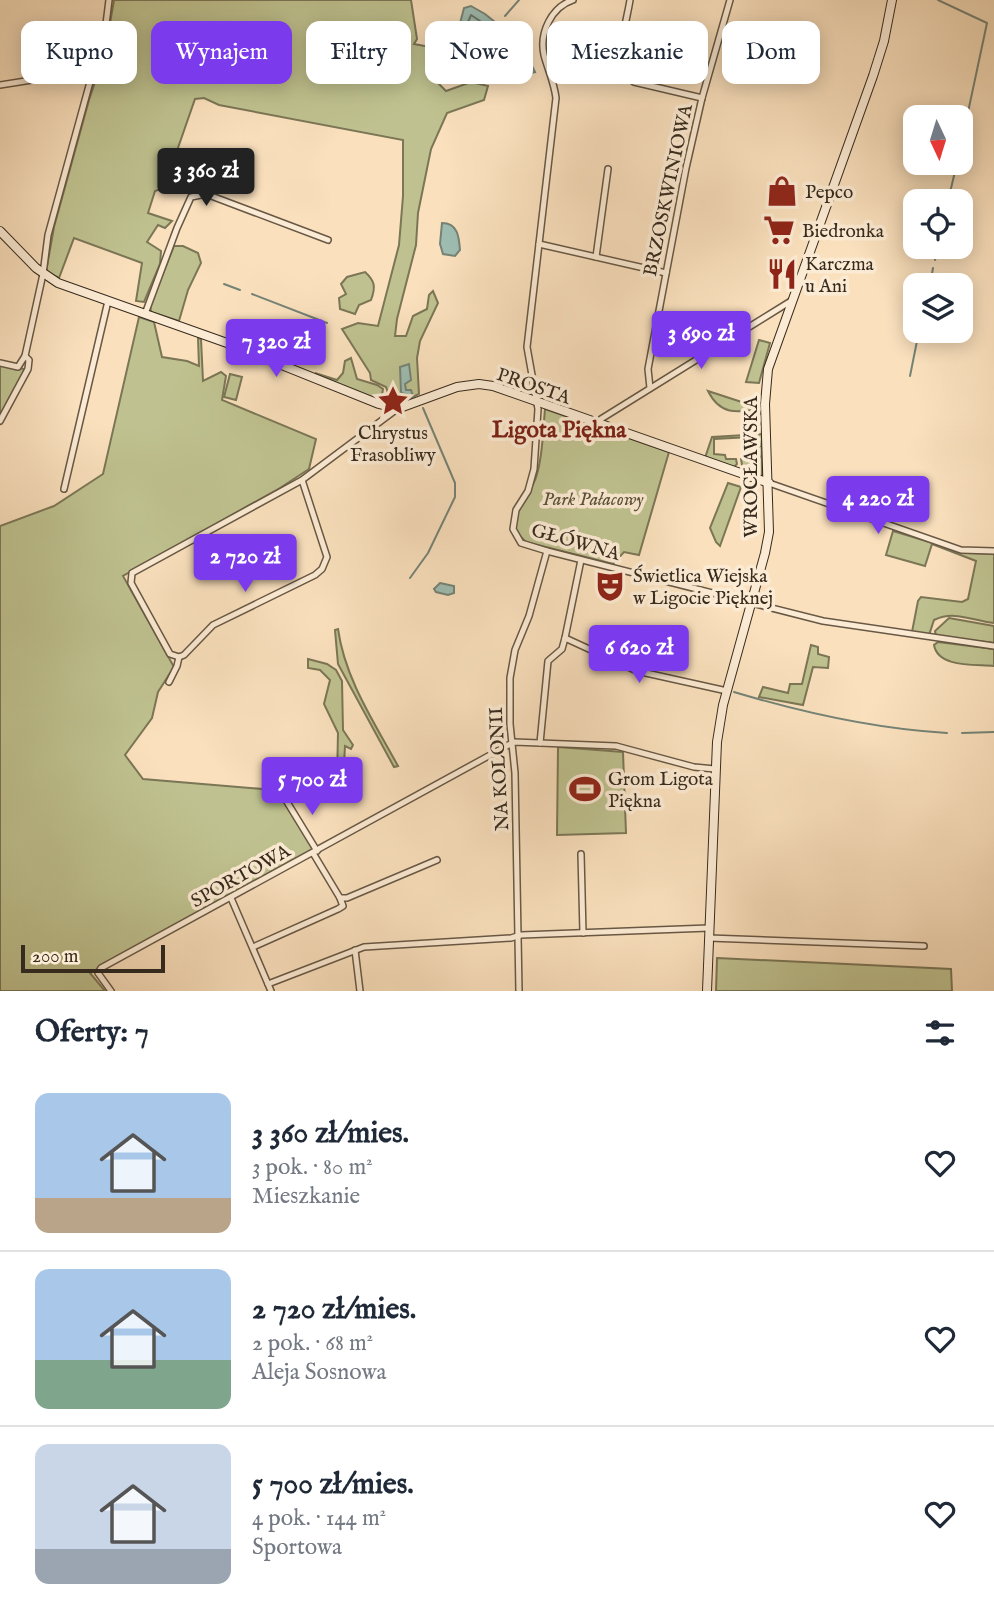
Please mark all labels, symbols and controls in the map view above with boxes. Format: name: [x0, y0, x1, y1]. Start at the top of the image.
chip: Kupno: [21, 21, 137, 84]
chip: Wynajem: [151, 21, 292, 84]
chip: Filtry: [306, 21, 411, 84]
chip: Nowe: [425, 21, 533, 84]
chip: Mieszkanie: [547, 21, 708, 84]
chip: Dom: [722, 21, 820, 84]
street label: BRZOSKWINIOWA: [639, 101, 699, 279]
north arrow: [903, 105, 973, 175]
map controls: [903, 105, 973, 343]
pin: 3 360 zł: [134, 148, 278, 208]
text: 3 360 zł: [173, 156, 239, 185]
shop icon: Pepco: [765, 174, 799, 208]
place label: Pepco: [805, 181, 853, 205]
button: locate: [903, 189, 973, 259]
supermarket icon: Biedronka: [762, 213, 796, 247]
place label: Biedronka: [802, 220, 885, 244]
place label: Karczma u Ani: [805, 253, 875, 299]
restaurant icon: Karczma u Ani: [765, 257, 799, 291]
button: layers: [903, 273, 973, 343]
pin: 3 690 zł: [629, 312, 773, 371]
text: 3 690 zł: [668, 319, 734, 348]
pin: 7 320 zł: [204, 320, 348, 379]
text: 7 320 zł: [242, 327, 310, 356]
street label: PROSTA: [493, 363, 575, 411]
place icon: Chrystus Frasobliwy: [376, 384, 410, 418]
street label: WROCŁAWSKA: [740, 395, 764, 538]
district label: Ligota Piękna: [492, 416, 627, 445]
place label: Chrystus Frasobliwy: [350, 422, 437, 468]
pin: 4 220 zł: [806, 476, 950, 536]
text: 4 220 zł: [842, 484, 914, 513]
park label: Park Pałacowy: [543, 488, 644, 512]
street label: GŁÓWNA: [528, 518, 624, 567]
pin: 2 720 zł: [173, 534, 317, 594]
text: 2 720 zł: [210, 542, 280, 571]
place label: Świetlica Wiejska w Ligocie Pięknej: [633, 564, 773, 611]
theatre icon: Świetlica Wiejska w Ligocie Pięknej: [593, 569, 627, 603]
pin: 6 620 zł: [567, 626, 711, 685]
text: 6 620 zł: [605, 633, 673, 662]
street label: NA KOLONII: [485, 706, 515, 831]
pin: 5 700 zł: [240, 758, 384, 817]
text: 5 700 zł: [278, 765, 346, 794]
place label: Grom Ligota Piękna: [608, 768, 714, 814]
sports icon: Grom Ligota Piękna: [568, 772, 602, 806]
street label: SPORTOWA: [187, 839, 296, 914]
scale bar: [21, 942, 164, 974]
text: 200 m: [32, 945, 78, 969]
text: Oferty: 7: [35, 1014, 149, 1052]
icon: filters: [921, 1014, 959, 1052]
text: 3 360 zł/mies.: [252, 1115, 409, 1153]
icon: home: [91, 1121, 175, 1205]
icon: heart: [921, 1144, 959, 1182]
text: 3 pok. · 80 m²: [252, 1153, 373, 1182]
text: Mieszkanie: [252, 1182, 360, 1211]
text: 2 720 zł/mies.: [252, 1291, 416, 1329]
icon: home: [91, 1297, 175, 1381]
icon: heart: [921, 1320, 959, 1358]
text: 2 pok. · 68 m²: [252, 1329, 373, 1358]
text: Aleja Sosnowa: [252, 1358, 386, 1387]
text: 5 700 zł/mies.: [252, 1466, 414, 1504]
icon: home: [91, 1472, 175, 1556]
icon: heart: [921, 1495, 959, 1533]
text: 4 pok. · 144 m²: [252, 1504, 386, 1533]
text: Sportowa: [252, 1533, 342, 1562]

